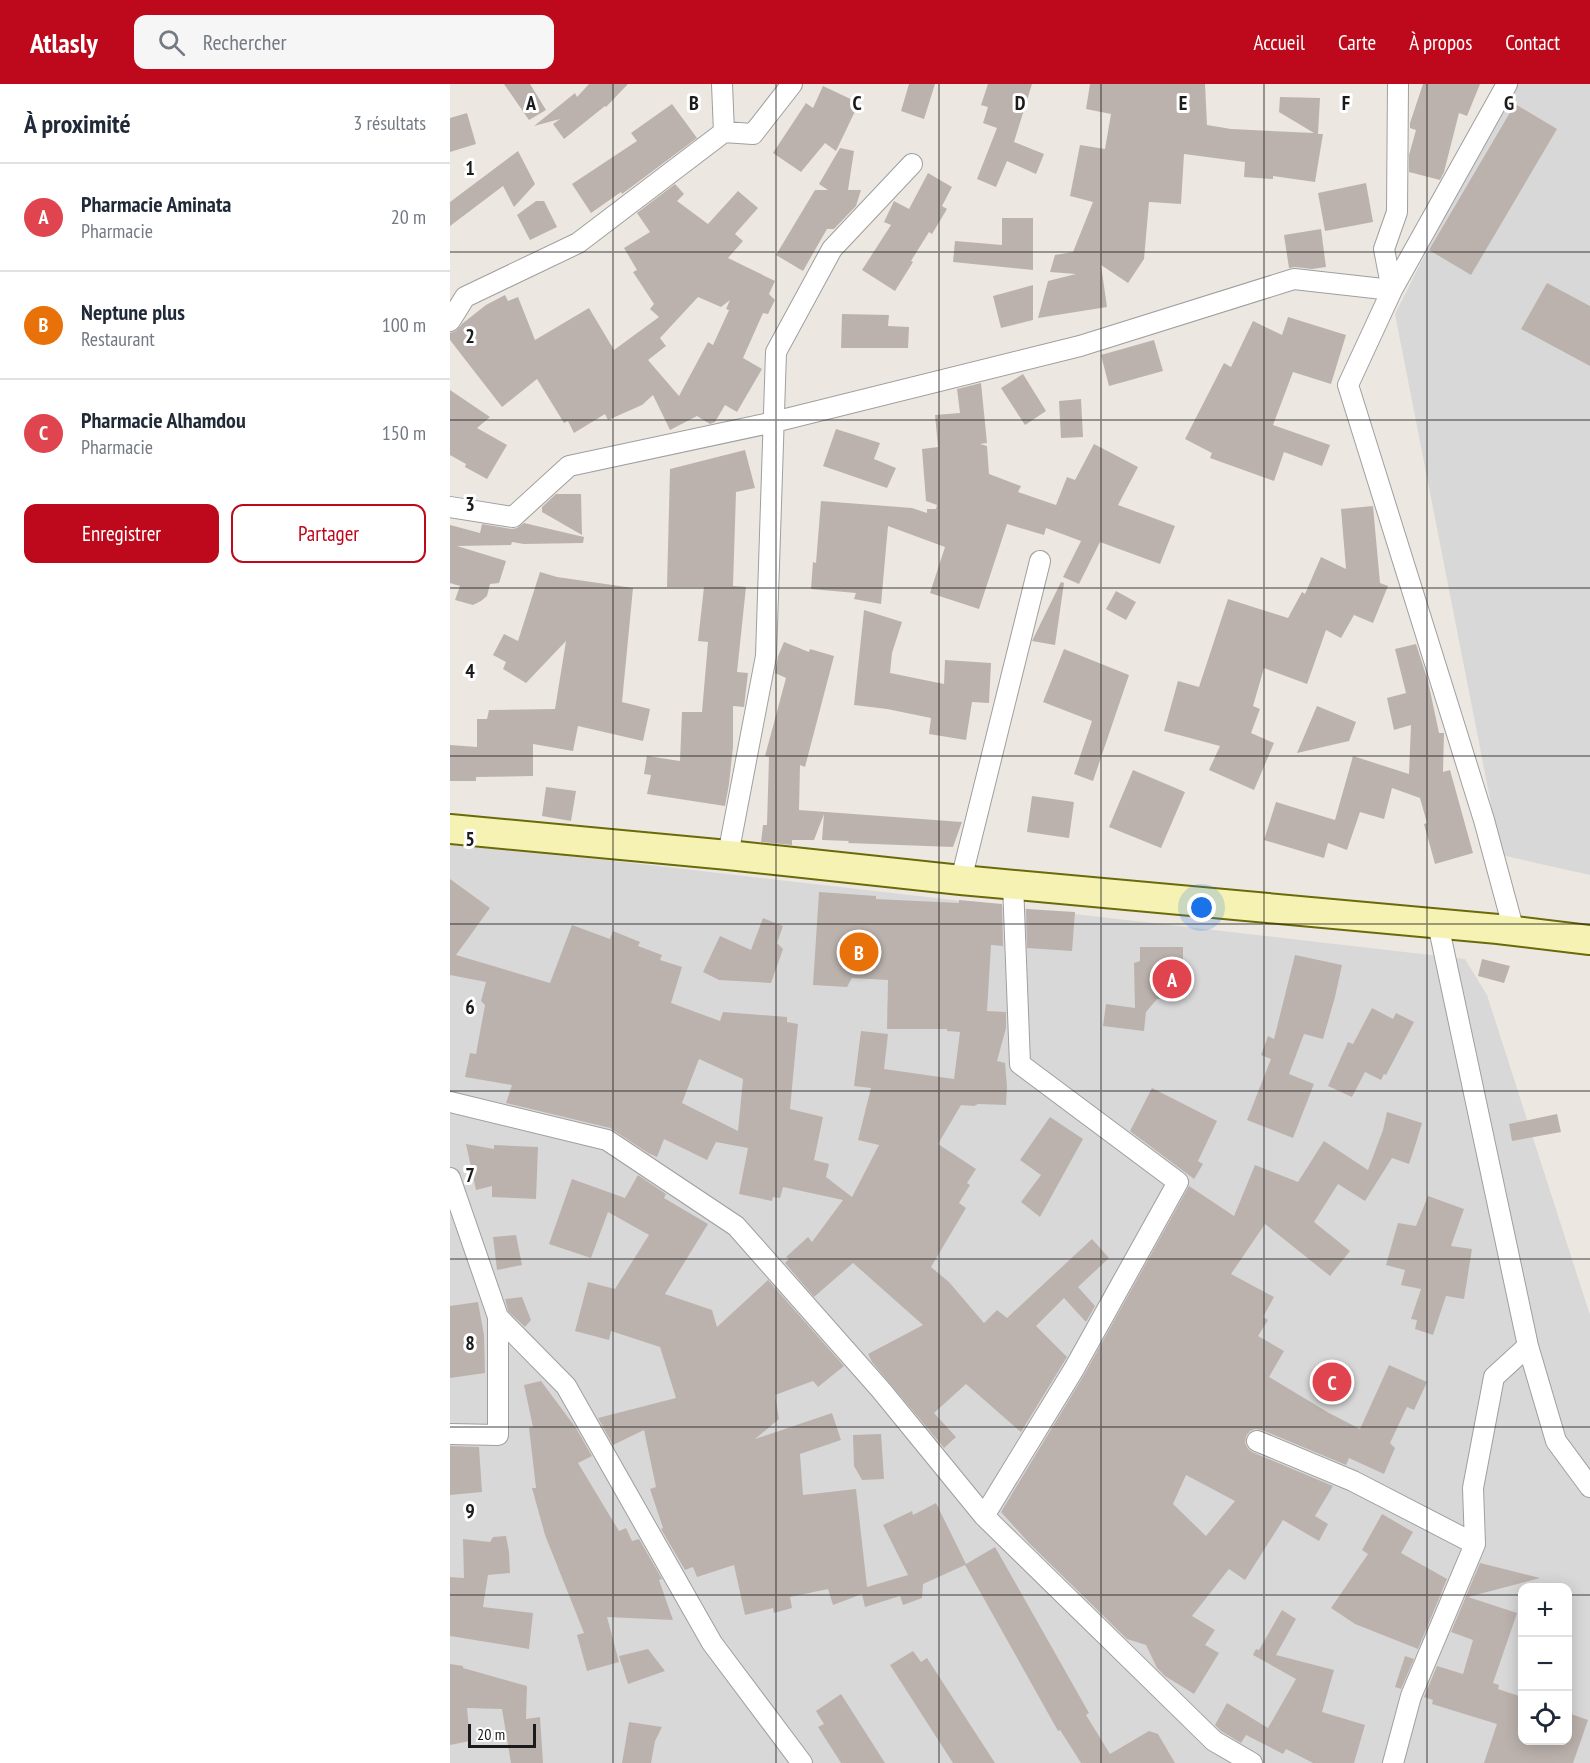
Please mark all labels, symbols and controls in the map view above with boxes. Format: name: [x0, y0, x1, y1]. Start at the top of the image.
search box: [134, 15, 554, 69]
text: Atlasly: [30, 24, 98, 61]
icon: search: [155, 26, 188, 59]
text: Rechercher: [203, 28, 287, 56]
text: Accueil: [1253, 29, 1305, 56]
text: Carte: [1338, 29, 1376, 56]
text: À propos: [1409, 29, 1472, 56]
text: Contact: [1505, 29, 1560, 56]
text: A: [525, 90, 537, 116]
text: B: [689, 90, 699, 116]
text: C: [852, 90, 862, 116]
text: D: [1015, 90, 1026, 116]
text: E: [1179, 90, 1187, 116]
text: F: [1342, 90, 1350, 116]
text: G: [1504, 90, 1514, 116]
text: À proximité: [24, 107, 131, 140]
text: 3 résultats: [353, 110, 426, 136]
text: 1: [465, 155, 475, 181]
text: Pharmacie Aminata: [81, 190, 231, 218]
text: A: [38, 204, 49, 230]
text: 20 m: [391, 204, 426, 230]
text: Pharmacie: [81, 218, 153, 244]
text: Neptune plus: [81, 298, 185, 326]
text: B: [39, 312, 48, 338]
text: 100 m: [382, 312, 426, 338]
text: 2: [465, 323, 475, 349]
text: Restaurant: [81, 326, 155, 352]
text: Pharmacie Alhamdou: [81, 406, 246, 434]
text: C: [39, 420, 48, 446]
text: 150 m: [382, 420, 426, 446]
text: Pharmacie: [81, 434, 153, 460]
text: 3: [465, 491, 475, 517]
button: Enregistrer: [24, 504, 219, 563]
button: Partager: [231, 504, 426, 563]
text: 4: [465, 658, 475, 684]
text: 5: [465, 826, 475, 852]
your location: [1187, 893, 1216, 922]
pin: B: [840, 930, 878, 974]
pin: A: [1152, 956, 1192, 1002]
text: 6: [465, 994, 475, 1020]
text: 7: [465, 1162, 475, 1188]
text: 8: [465, 1330, 475, 1356]
pin: C: [1312, 1360, 1352, 1404]
text: 9: [465, 1498, 475, 1524]
map controls: [1518, 1583, 1572, 1745]
button: +: [1518, 1583, 1572, 1637]
button: −: [1518, 1637, 1572, 1691]
button: locate: [1518, 1691, 1572, 1745]
scale bar: [468, 1721, 536, 1748]
text: 20 m: [477, 1724, 505, 1744]

